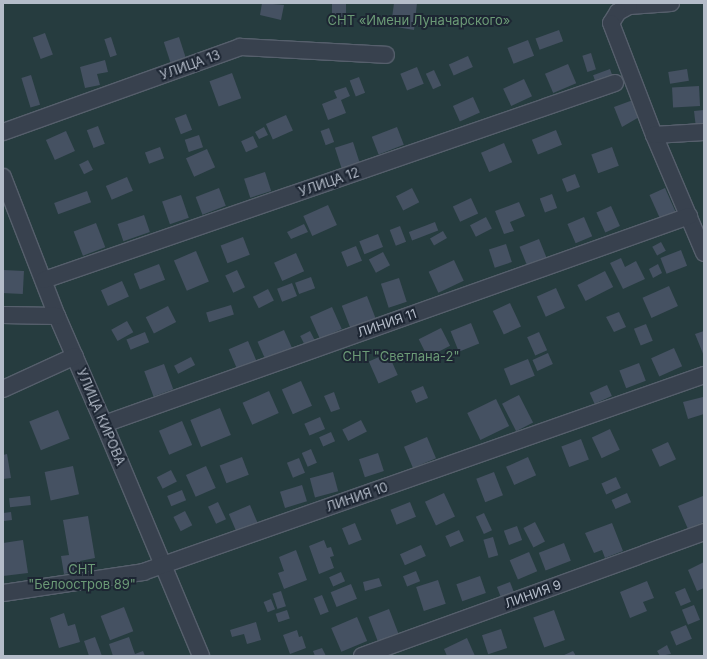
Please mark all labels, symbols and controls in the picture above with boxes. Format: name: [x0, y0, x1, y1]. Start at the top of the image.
park label: СНТ «Имени Луначарского»: [328, 12, 510, 28]
street label: УЛИЦА 13: [158, 47, 222, 83]
street label: УЛИЦА 12: [297, 164, 361, 200]
street label: ЛИНИЯ 11: [355, 306, 419, 340]
park label: СНТ "Светлана-2": [342, 348, 460, 364]
street label: УЛИЦА КИРОВА: [74, 366, 128, 468]
street label: ЛИНИЯ 10: [324, 479, 390, 515]
park label: СНТ "Белоостров 89": [28, 562, 136, 593]
street label: ЛИНИЯ 9: [503, 577, 563, 611]

